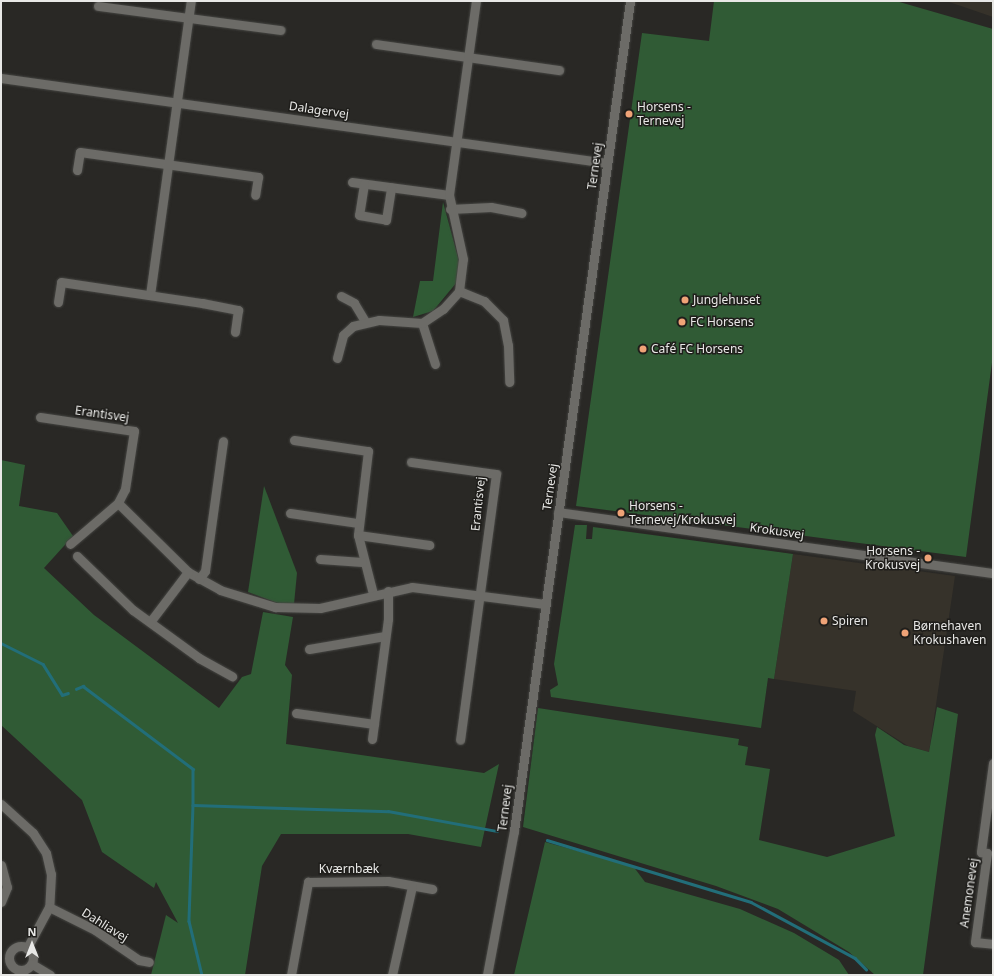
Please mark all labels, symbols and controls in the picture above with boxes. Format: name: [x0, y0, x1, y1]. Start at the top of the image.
street label: Dalagervej: [288, 99, 350, 121]
place label: Horsens - Ternevej: [637, 100, 691, 128]
marker: Horsens - Ternevej: [624, 109, 634, 119]
street label: Ternevej: [585, 141, 605, 191]
place label: Junglehuset: [693, 293, 760, 307]
marker: Junglehuset: [680, 295, 690, 305]
place label: FC Horsens: [690, 315, 754, 329]
marker: FC Horsens: [677, 317, 687, 327]
place label: Café FC Horsens: [651, 342, 743, 356]
marker: Café FC Horsens: [638, 344, 648, 354]
street label: Erantisvej: [74, 403, 130, 425]
street label: Ternevej: [540, 462, 560, 512]
street label: Erantisvej: [468, 476, 488, 532]
place label: Horsens - Ternevej/Krokusvej: [629, 499, 736, 527]
marker: Horsens - Ternevej/Krokusvej: [616, 508, 626, 518]
street label: Krokusvej: [749, 520, 805, 542]
place label: Horsens - Krokusvej: [865, 544, 920, 572]
marker: Horsens - Krokusvej: [923, 553, 933, 563]
place label: Spiren: [832, 614, 868, 628]
marker: Spiren: [819, 616, 829, 626]
place label: Børnehaven Krokushaven: [913, 619, 986, 647]
marker: Børnehaven Krokushaven: [900, 628, 910, 638]
street label: Ternevej: [495, 784, 515, 832]
street label: Anemonevej: [957, 857, 981, 929]
street label: Kværnbæk: [319, 862, 379, 876]
street label: Dahliavej: [79, 905, 131, 945]
north arrow: [12, 924, 52, 964]
text: N: [28, 924, 36, 939]

